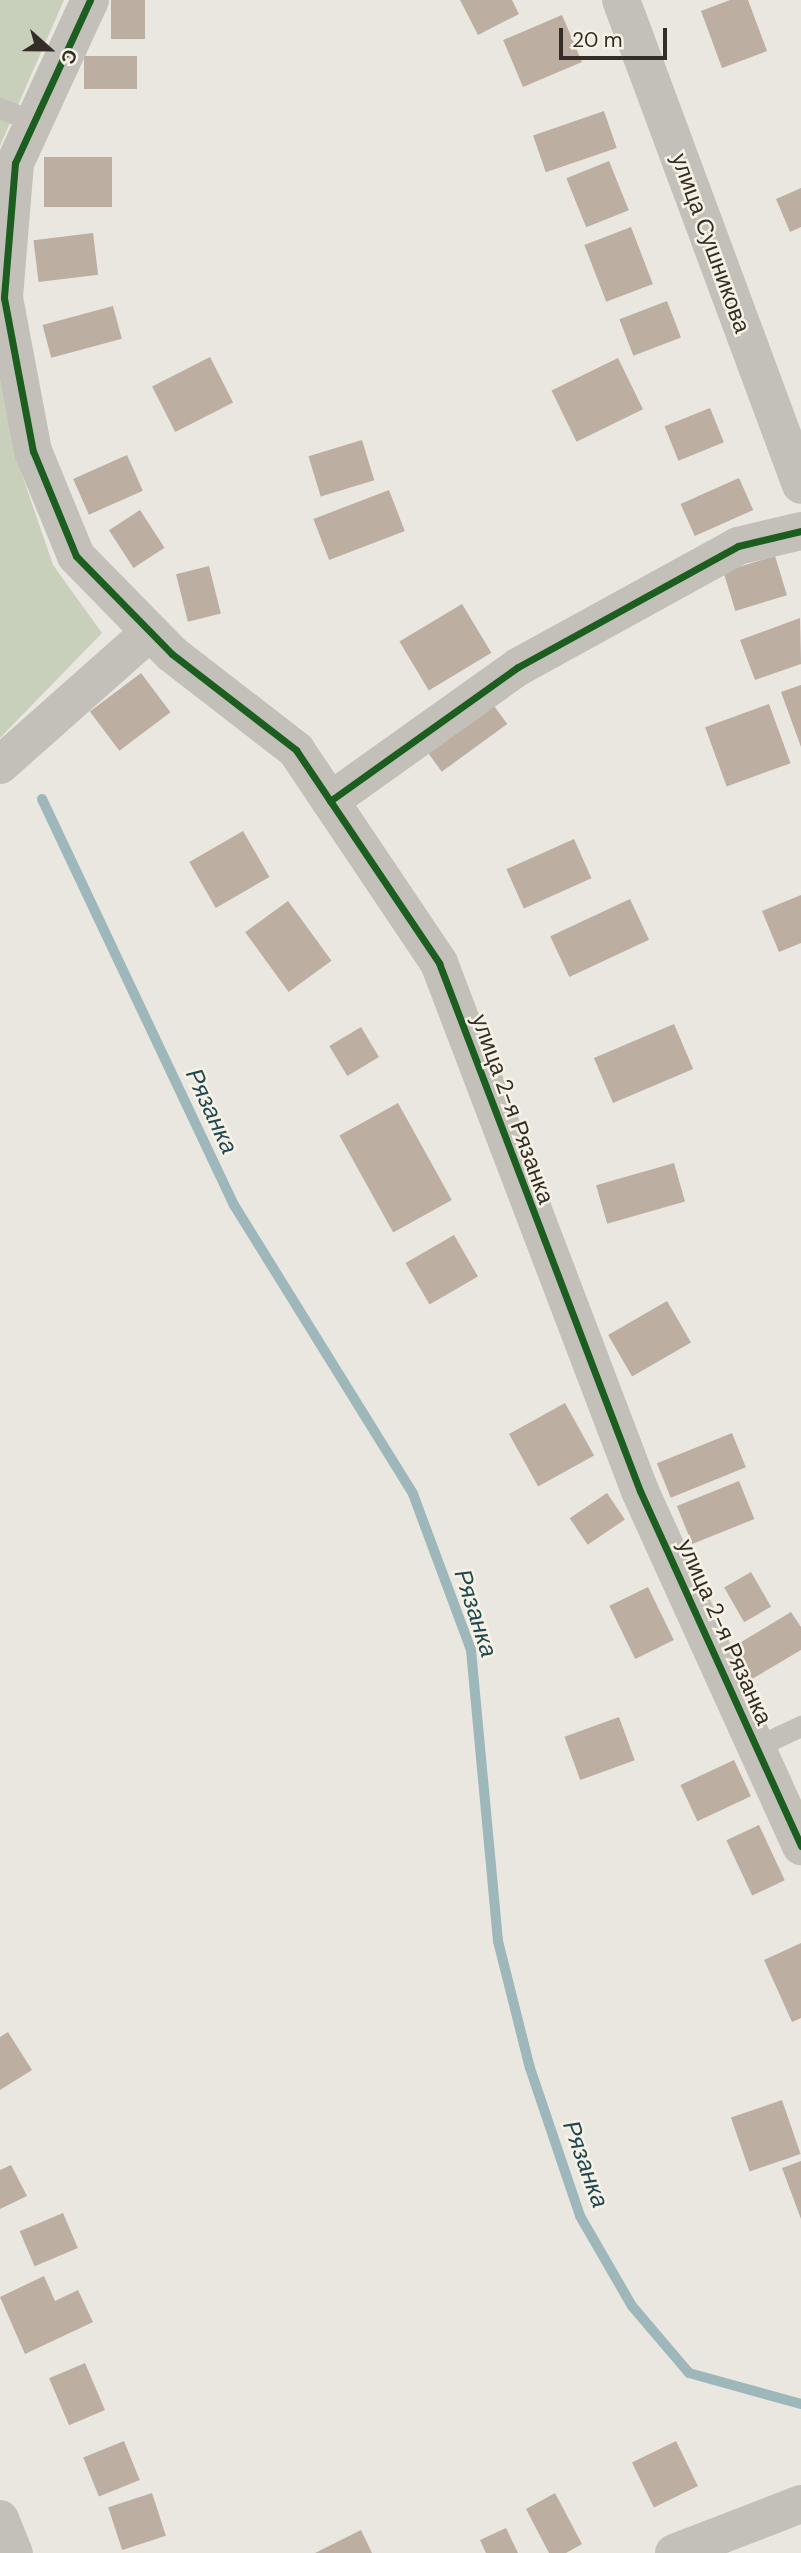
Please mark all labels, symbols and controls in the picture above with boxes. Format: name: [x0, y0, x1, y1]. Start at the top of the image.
north arrow: [14, 14, 84, 84]
scale bar: [563, 14, 672, 58]
text: 20 m: [572, 26, 623, 54]
text: С: [55, 46, 83, 68]
street label: улица Сушникова: [666, 149, 756, 337]
street label: улица 2-я Рязанка: [466, 1010, 560, 1208]
water label: Рязанка: [180, 1064, 244, 1158]
street label: улица 2-я Рязанка: [672, 1535, 778, 1729]
water label: Рязанка: [448, 1565, 504, 1661]
water label: Рязанка: [557, 2116, 615, 2212]

